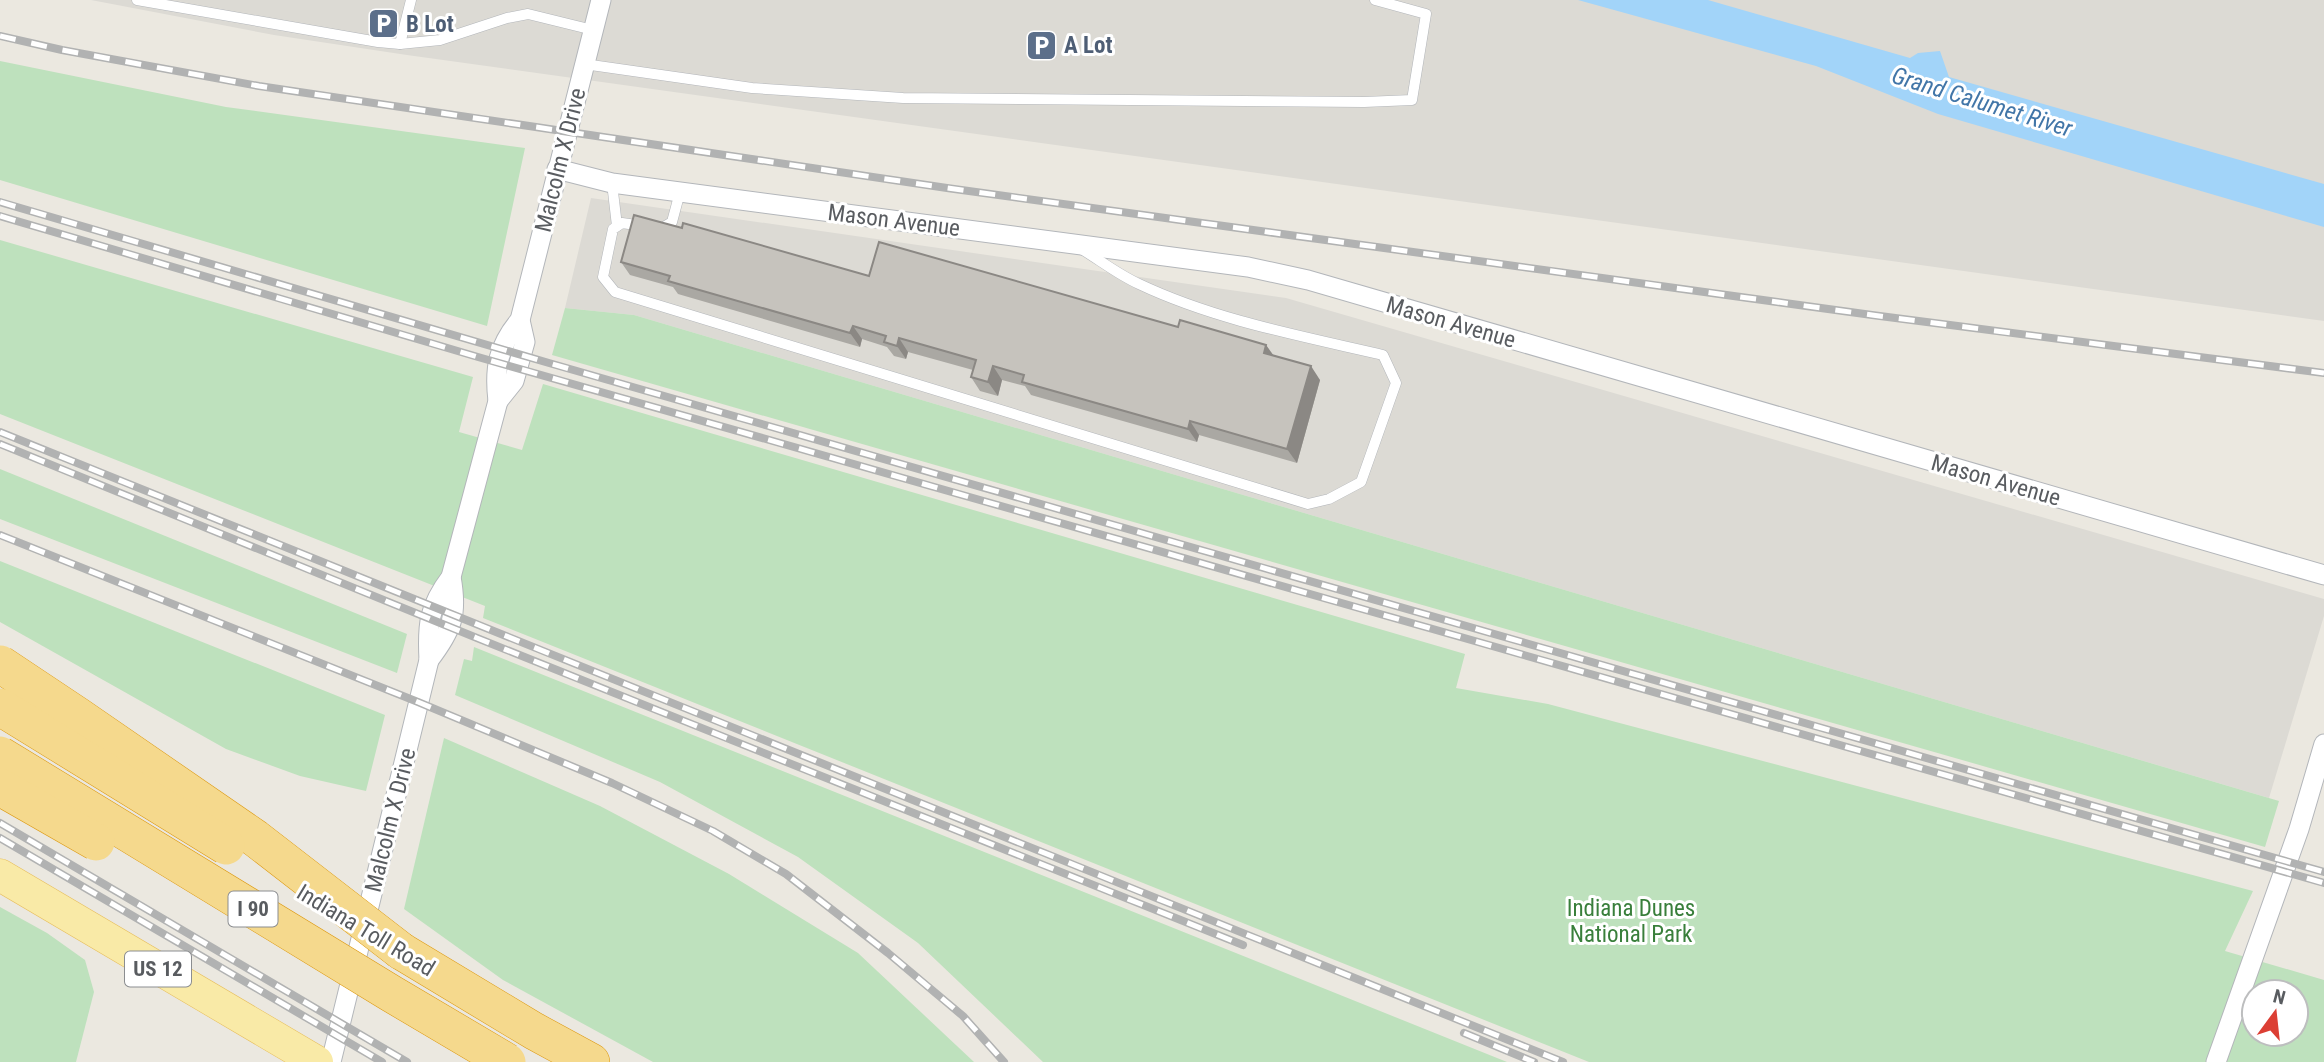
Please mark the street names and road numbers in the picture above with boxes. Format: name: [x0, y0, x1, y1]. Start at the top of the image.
street label: Malcolm X Drive: [530, 85, 591, 235]
street label: Mason Avenue: [826, 199, 962, 242]
street label: Mason Avenue: [1383, 291, 1519, 354]
street label: Mason Avenue: [1928, 449, 2064, 512]
street label: Malcolm X Drive: [360, 745, 421, 895]
street label: Indiana Toll Road: [292, 879, 440, 982]
road number: I 90: [229, 892, 278, 926]
road number: US 12: [125, 951, 191, 986]

